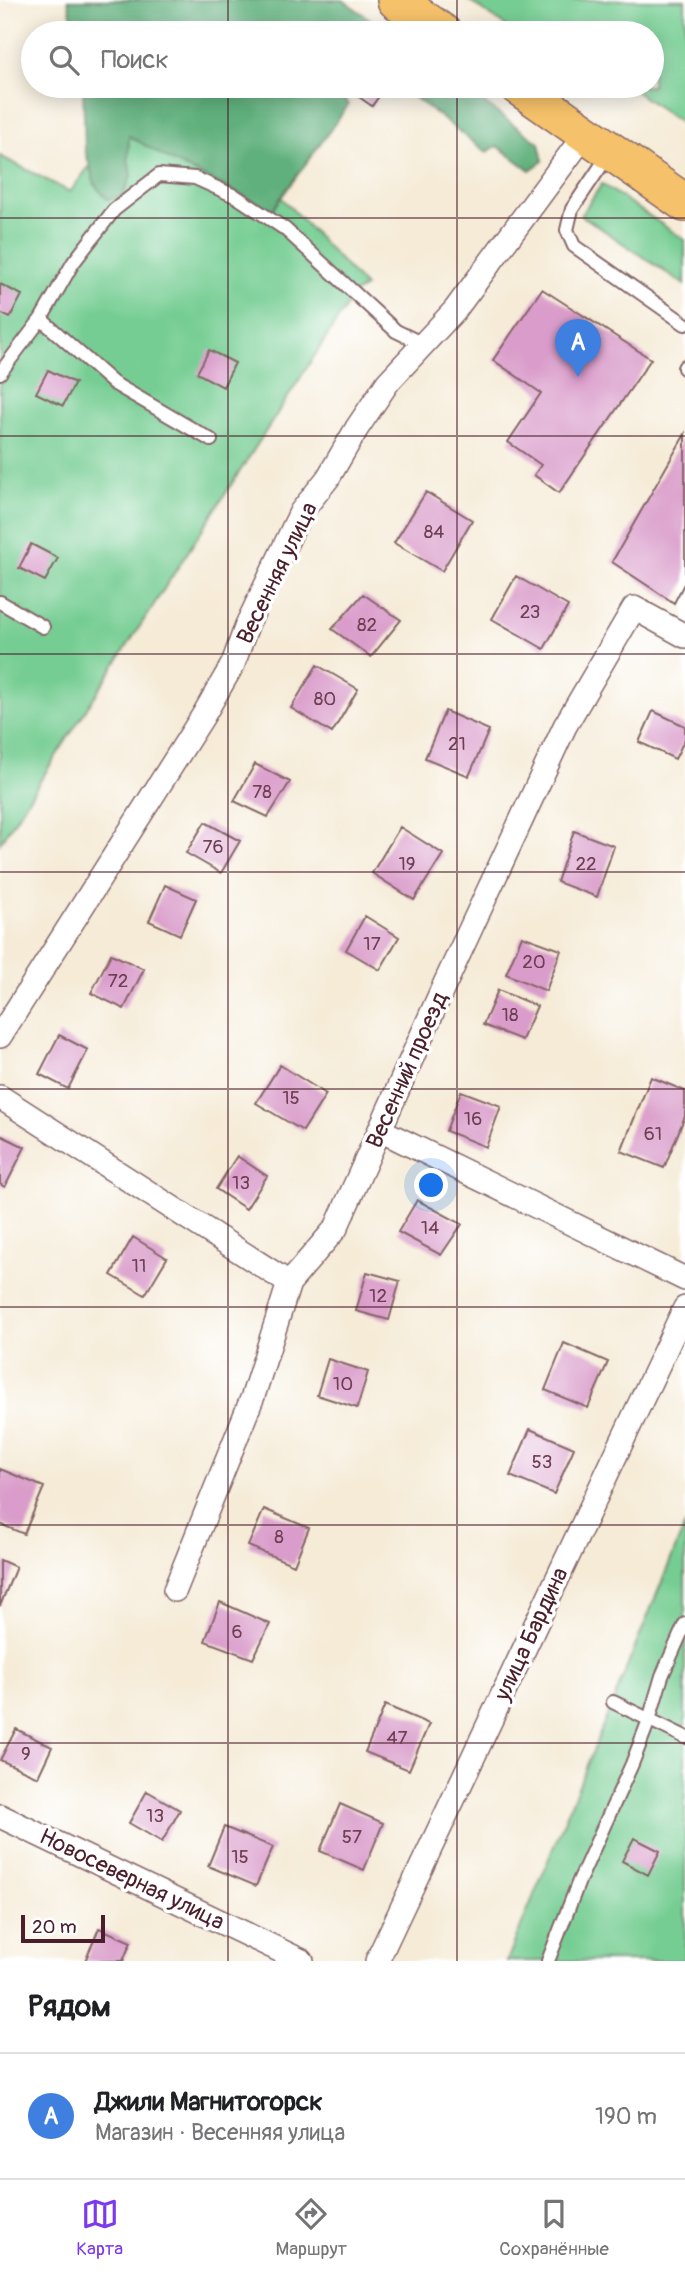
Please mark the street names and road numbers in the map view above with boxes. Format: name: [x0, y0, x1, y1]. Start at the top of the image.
street label: Весенняя улица: [230, 497, 324, 649]
street label: Весенний проезд: [360, 987, 454, 1153]
street label: улица Бардина: [487, 1563, 575, 1706]
street label: Новосеверная улица: [35, 1822, 229, 1936]

